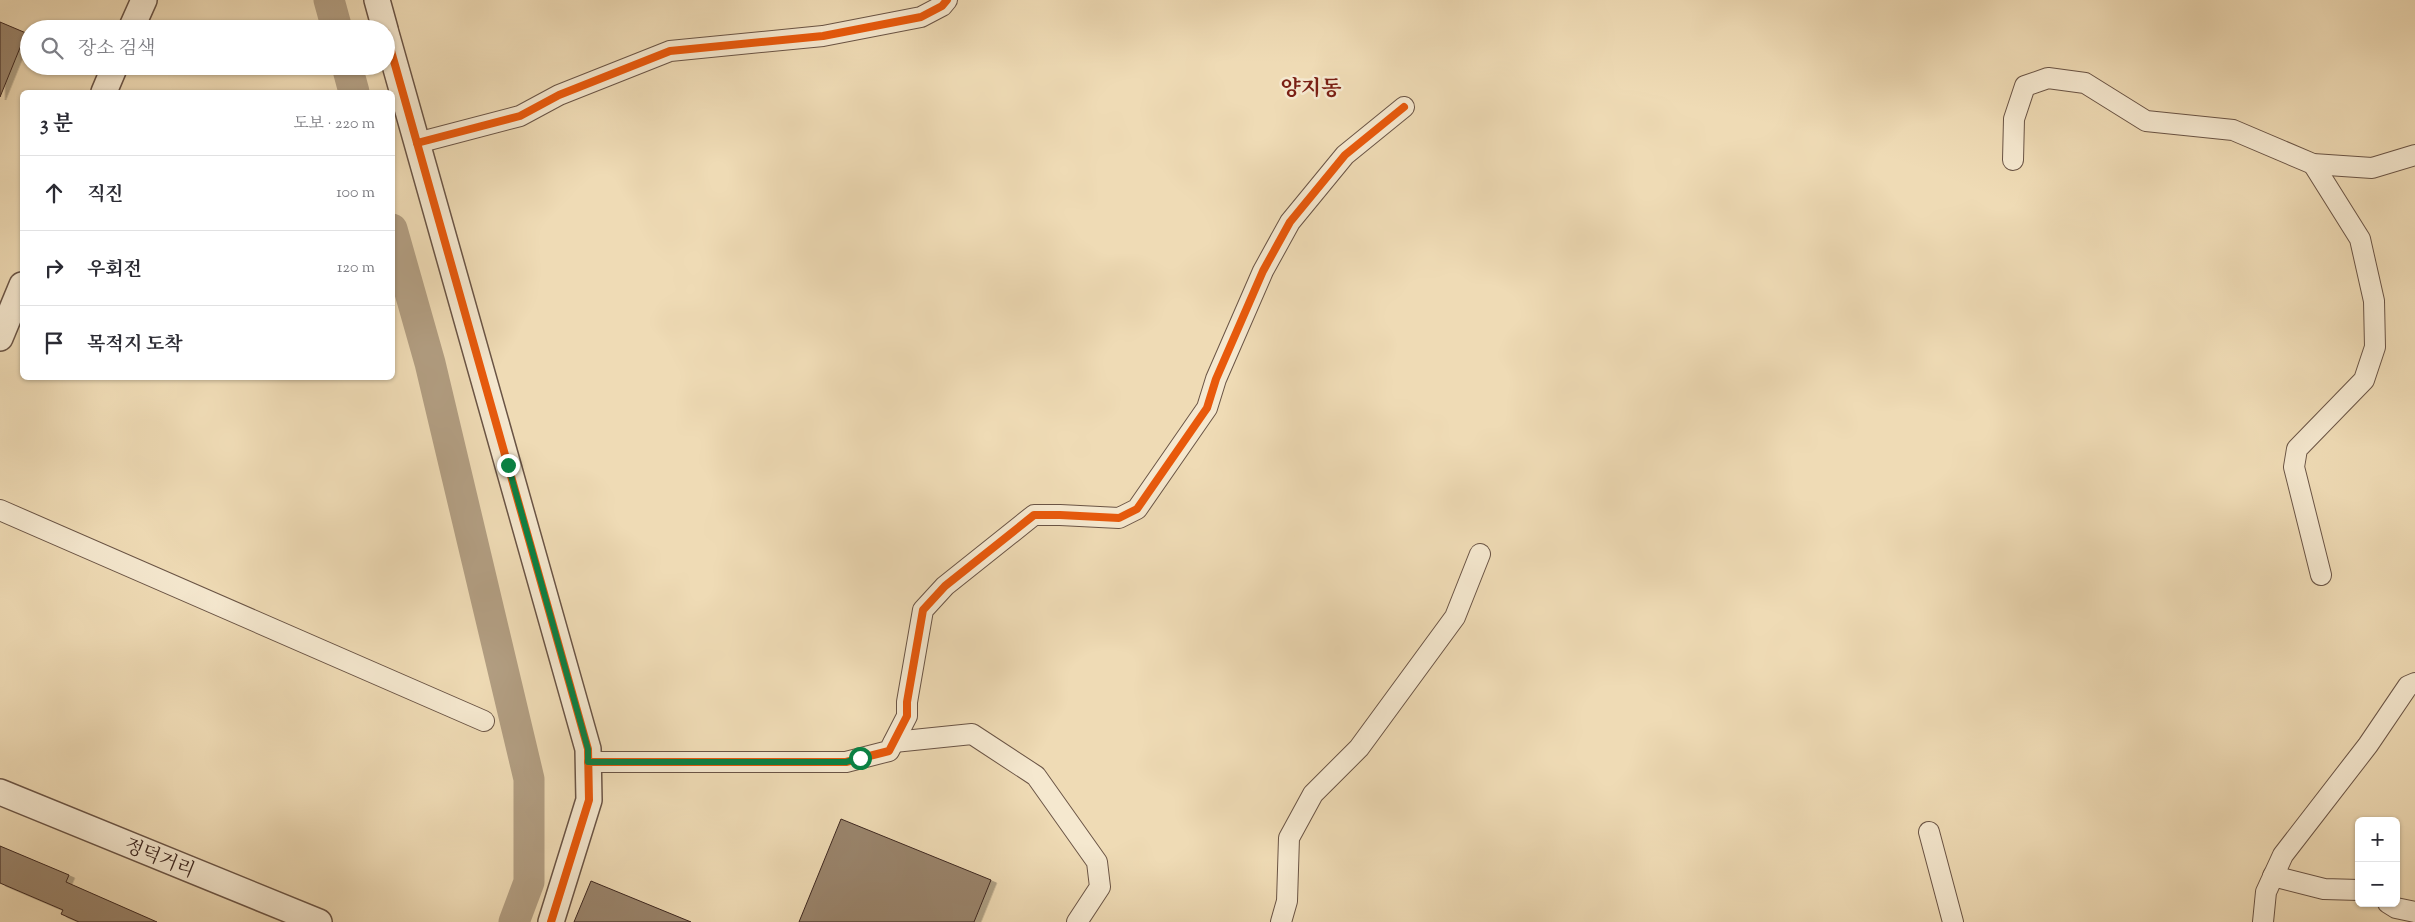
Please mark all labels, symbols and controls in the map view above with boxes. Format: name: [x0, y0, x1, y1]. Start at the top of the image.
search box: [20, 20, 395, 75]
icon: search: [38, 34, 66, 62]
text: 장소 검색: [78, 36, 155, 63]
district label: 양지동: [1281, 75, 1341, 105]
text: 3 분: [40, 110, 73, 140]
text: 도보 · 220 m: [293, 113, 375, 136]
icon: ahead: [40, 179, 68, 207]
text: 직진: [87, 182, 124, 209]
text: 100 m: [336, 182, 375, 205]
icon: right: [40, 254, 68, 282]
text: 우회전: [87, 257, 142, 284]
text: 120 m: [337, 257, 375, 280]
icon: arrive: [40, 329, 68, 357]
text: 목적지 도착: [87, 332, 183, 359]
route end: [497, 454, 520, 477]
route start: [849, 747, 872, 770]
map controls: [2355, 817, 2400, 907]
button: +: [2355, 817, 2400, 862]
street label: 정덕거리: [120, 833, 198, 886]
button: −: [2355, 862, 2400, 907]

